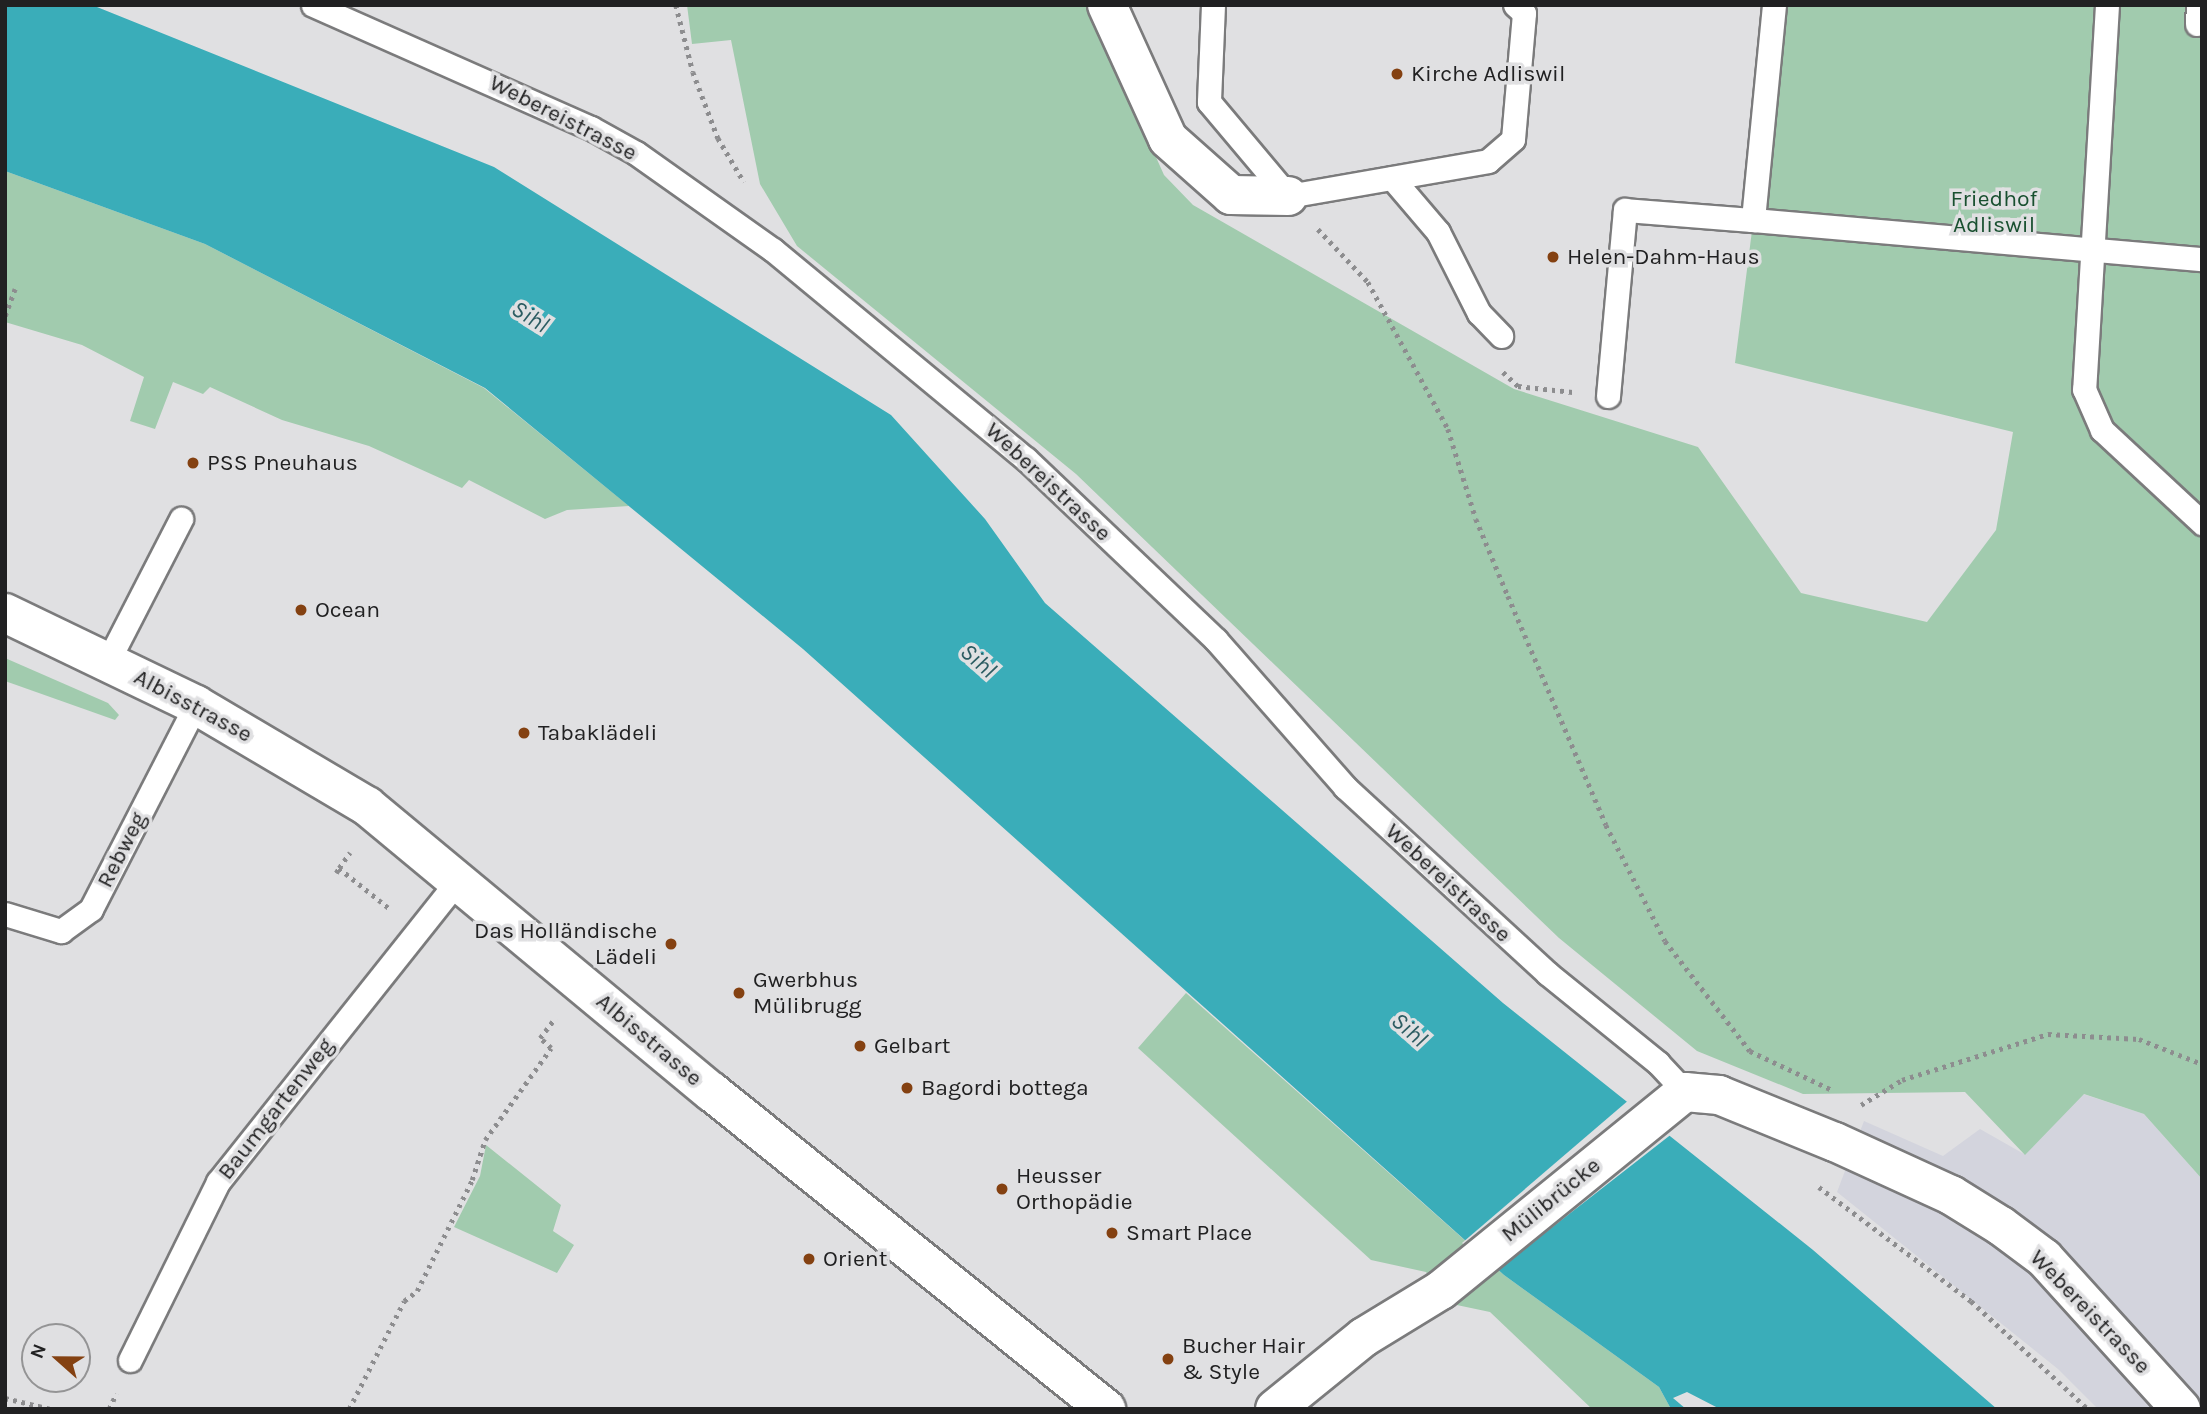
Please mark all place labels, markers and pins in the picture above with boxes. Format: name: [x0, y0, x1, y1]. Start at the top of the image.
place label: Kirche Adliswil: [1411, 60, 1565, 88]
marker: Kirche Adliswil: [1389, 66, 1405, 82]
place label: Helen-Dahm-Haus: [1567, 243, 1760, 271]
marker: Helen-Dahm-Haus: [1545, 249, 1561, 265]
place label: PSS Pneuhaus: [207, 449, 358, 477]
marker: PSS Pneuhaus: [185, 455, 201, 471]
place label: Ocean: [315, 596, 380, 624]
marker: Ocean: [293, 602, 309, 618]
place label: Tabaklädeli: [538, 719, 657, 747]
marker: Tabaklädeli: [516, 725, 532, 741]
place label: Das Holländische Lädeli: [474, 917, 657, 971]
marker: Das Holländische Lädeli: [663, 936, 679, 952]
place label: Gwerbhus Mülibrugg: [753, 966, 862, 1020]
marker: Gwerbhus Mülibrugg: [731, 985, 747, 1001]
place label: Gelbart: [874, 1032, 950, 1060]
marker: Gelbart: [852, 1038, 868, 1054]
place label: Bagordi bottega: [921, 1074, 1089, 1102]
marker: Bagordi bottega: [899, 1080, 915, 1096]
place label: Heusser Orthopädie: [1016, 1162, 1133, 1216]
marker: Heusser Orthopädie: [994, 1181, 1010, 1197]
place label: Smart Place: [1126, 1219, 1252, 1247]
marker: Smart Place: [1104, 1225, 1120, 1241]
place label: Orient: [823, 1245, 887, 1273]
marker: Orient: [801, 1251, 817, 1267]
place label: Bucher Hair & Style: [1182, 1332, 1305, 1386]
marker: Bucher Hair & Style: [1160, 1351, 1176, 1367]

